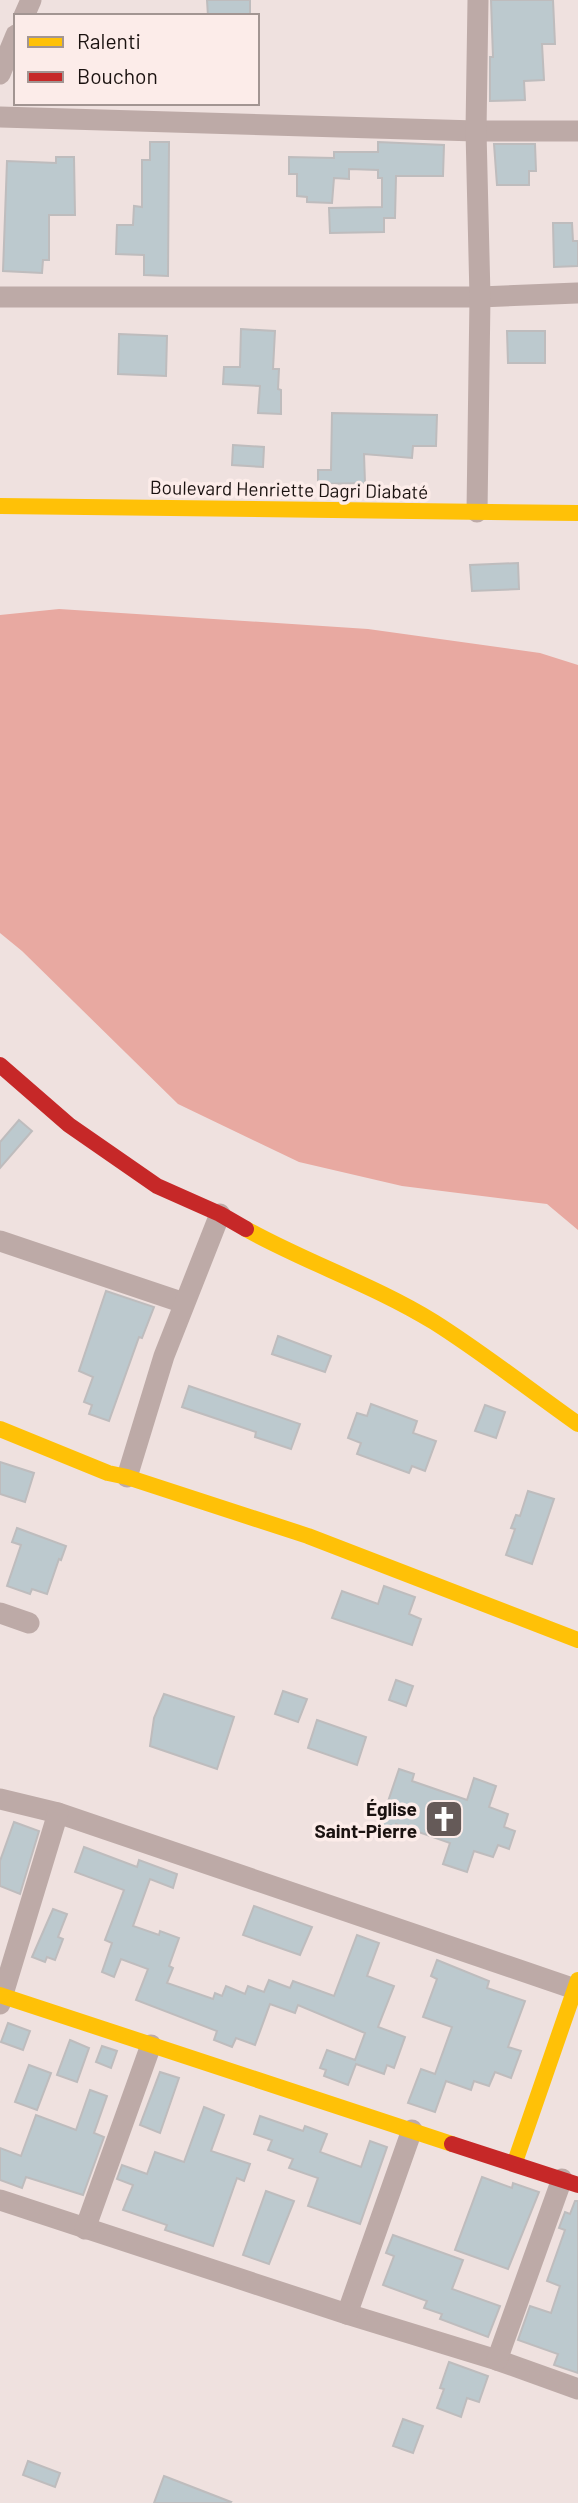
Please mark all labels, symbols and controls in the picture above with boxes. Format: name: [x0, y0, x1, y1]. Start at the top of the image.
legend: [14, 14, 259, 105]
text: Ralenti: [77, 28, 141, 53]
text: Bouchon: [77, 63, 158, 88]
street label: Boulevard Henriette Dagri Diabaté: [150, 475, 428, 503]
place label: Église Saint-Pierre: [314, 1797, 417, 1842]
church icon: Église Saint-Pierre: [423, 1798, 465, 1840]

